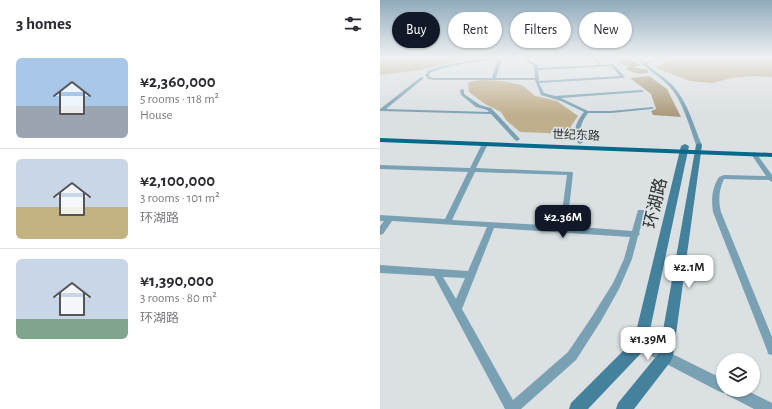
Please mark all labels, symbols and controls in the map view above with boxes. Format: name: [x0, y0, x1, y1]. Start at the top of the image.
chip: Buy: [392, 12, 440, 48]
chip: Rent: [448, 12, 502, 48]
chip: Filters: [510, 12, 571, 48]
chip: New: [579, 12, 632, 48]
icon: filters: [342, 13, 364, 35]
text: 3 homes: [16, 15, 72, 32]
text: ¥2,360,000: [140, 73, 216, 90]
icon: home: [48, 74, 96, 122]
text: 5 rooms · 118 m²: [140, 93, 219, 106]
text: House: [140, 109, 172, 122]
street label: 世纪东路: [552, 127, 600, 142]
text: ¥2,100,000: [140, 172, 215, 189]
icon: home: [48, 175, 96, 223]
street label: 环湖路: [640, 176, 670, 230]
text: 3 rooms · 101 m²: [140, 192, 220, 205]
pin: ¥2.36M: [530, 205, 596, 239]
text: ¥2.36M: [544, 211, 582, 224]
text: 环湖路: [140, 212, 179, 225]
pin: ¥2.1M: [661, 255, 717, 289]
text: ¥2.1M: [674, 261, 704, 274]
text: ¥1,390,000: [140, 272, 214, 289]
icon: home: [48, 275, 96, 323]
text: 3 rooms · 80 m²: [140, 292, 217, 305]
text: 环湖路: [140, 312, 179, 325]
pin: ¥1.39M: [615, 327, 681, 361]
text: ¥1.39M: [630, 333, 666, 346]
map controls: [716, 353, 760, 397]
button: layers: [716, 353, 760, 397]

